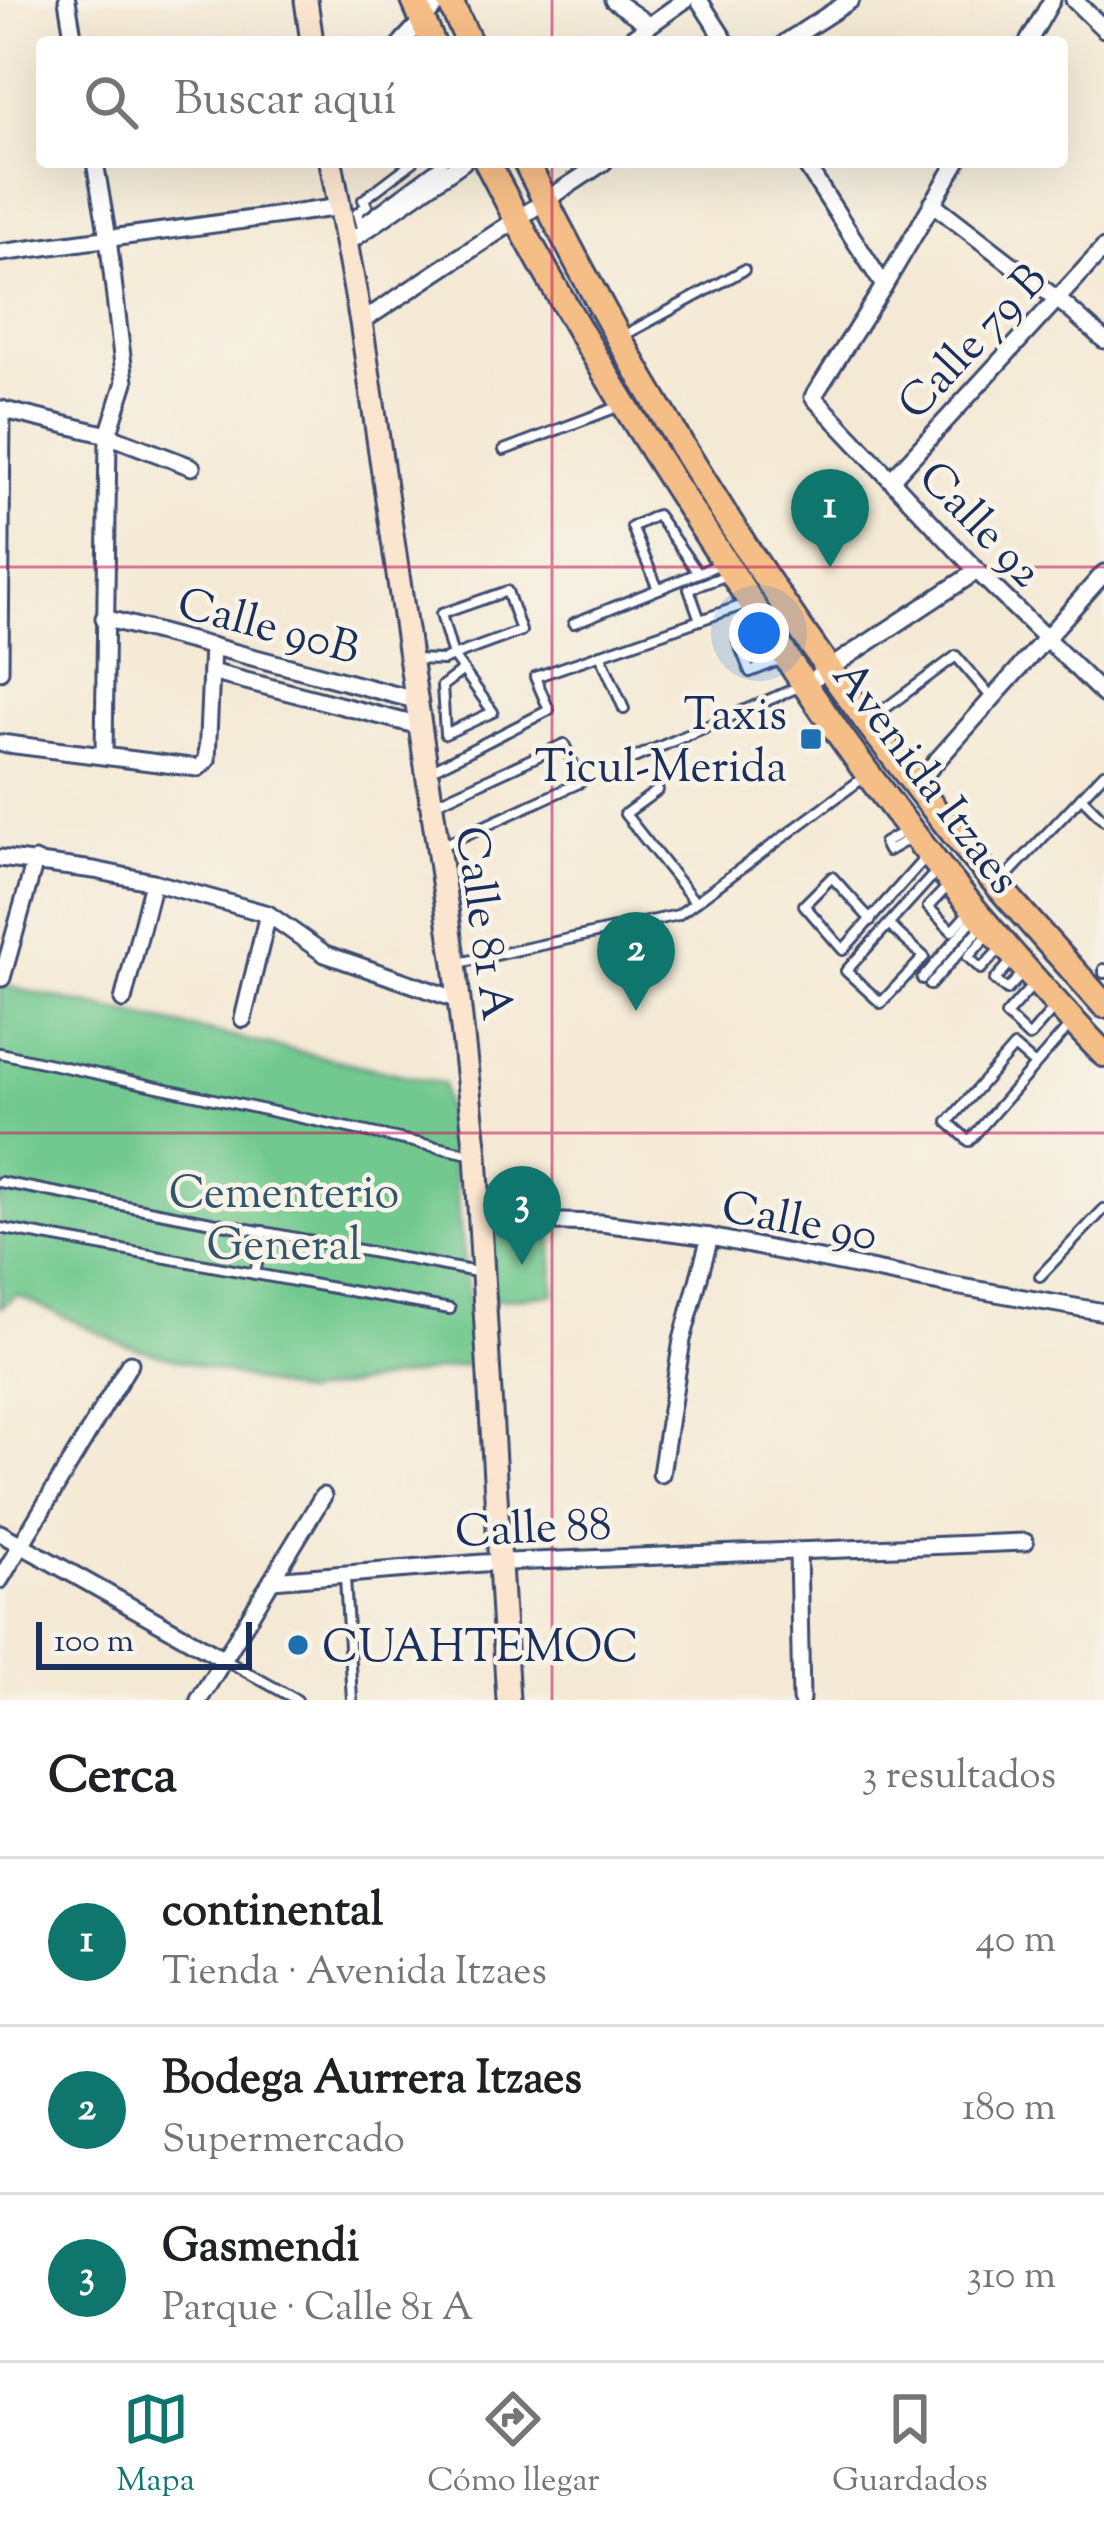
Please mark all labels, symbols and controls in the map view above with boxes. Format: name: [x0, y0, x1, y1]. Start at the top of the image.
search box: [36, 36, 1068, 168]
icon: search: [78, 69, 144, 135]
text: Buscar aquí: [174, 70, 396, 135]
street label: Calle 79 B: [885, 251, 1065, 437]
street label: Calle 92: [901, 449, 1055, 605]
pin: 1: [791, 469, 869, 568]
street label: Calle 90B: [170, 574, 366, 685]
your location: [729, 603, 789, 663]
street label: Avenida Itzaes: [814, 649, 1033, 910]
place label: Taxis Ticul-Merida: [535, 686, 787, 803]
marker: Taxis Ticul-Merida: [798, 726, 824, 752]
street label: Calle 81 A: [435, 822, 526, 1025]
pin: 2: [597, 912, 675, 1011]
park label: Cementerio General: [169, 1164, 399, 1281]
pin: 3: [483, 1166, 561, 1265]
street label: Calle 90: [716, 1177, 882, 1271]
street label: Calle 88: [453, 1495, 613, 1568]
scale bar: [36, 1616, 252, 1669]
place label: CUAHTEMOC: [322, 1618, 639, 1683]
text: 100 m: [54, 1619, 134, 1667]
marker: CUAHTEMOC: [285, 1632, 311, 1658]
text: Cerca: [48, 1742, 177, 1815]
text: 3 resultados: [862, 1750, 1056, 1806]
text: continental: [162, 1881, 383, 1946]
text: 1: [80, 1914, 94, 1970]
text: 40 m: [976, 1914, 1056, 1970]
text: Tienda · Avenida Itzaes: [162, 1946, 547, 2002]
text: Bodega Aurrera Itzaes: [162, 2049, 582, 2114]
text: 2: [78, 2082, 96, 2138]
text: 180 m: [962, 2082, 1056, 2138]
text: Supermercado: [162, 2114, 405, 2170]
text: Gasmendi: [162, 2217, 359, 2282]
text: 3: [79, 2250, 95, 2306]
text: 310 m: [966, 2250, 1056, 2306]
text: Parque · Calle 81 A: [162, 2282, 473, 2338]
tab: Mapa: [116, 2386, 195, 2506]
tab: Cómo llegar: [427, 2386, 600, 2506]
tab: Guardados: [832, 2386, 988, 2506]

